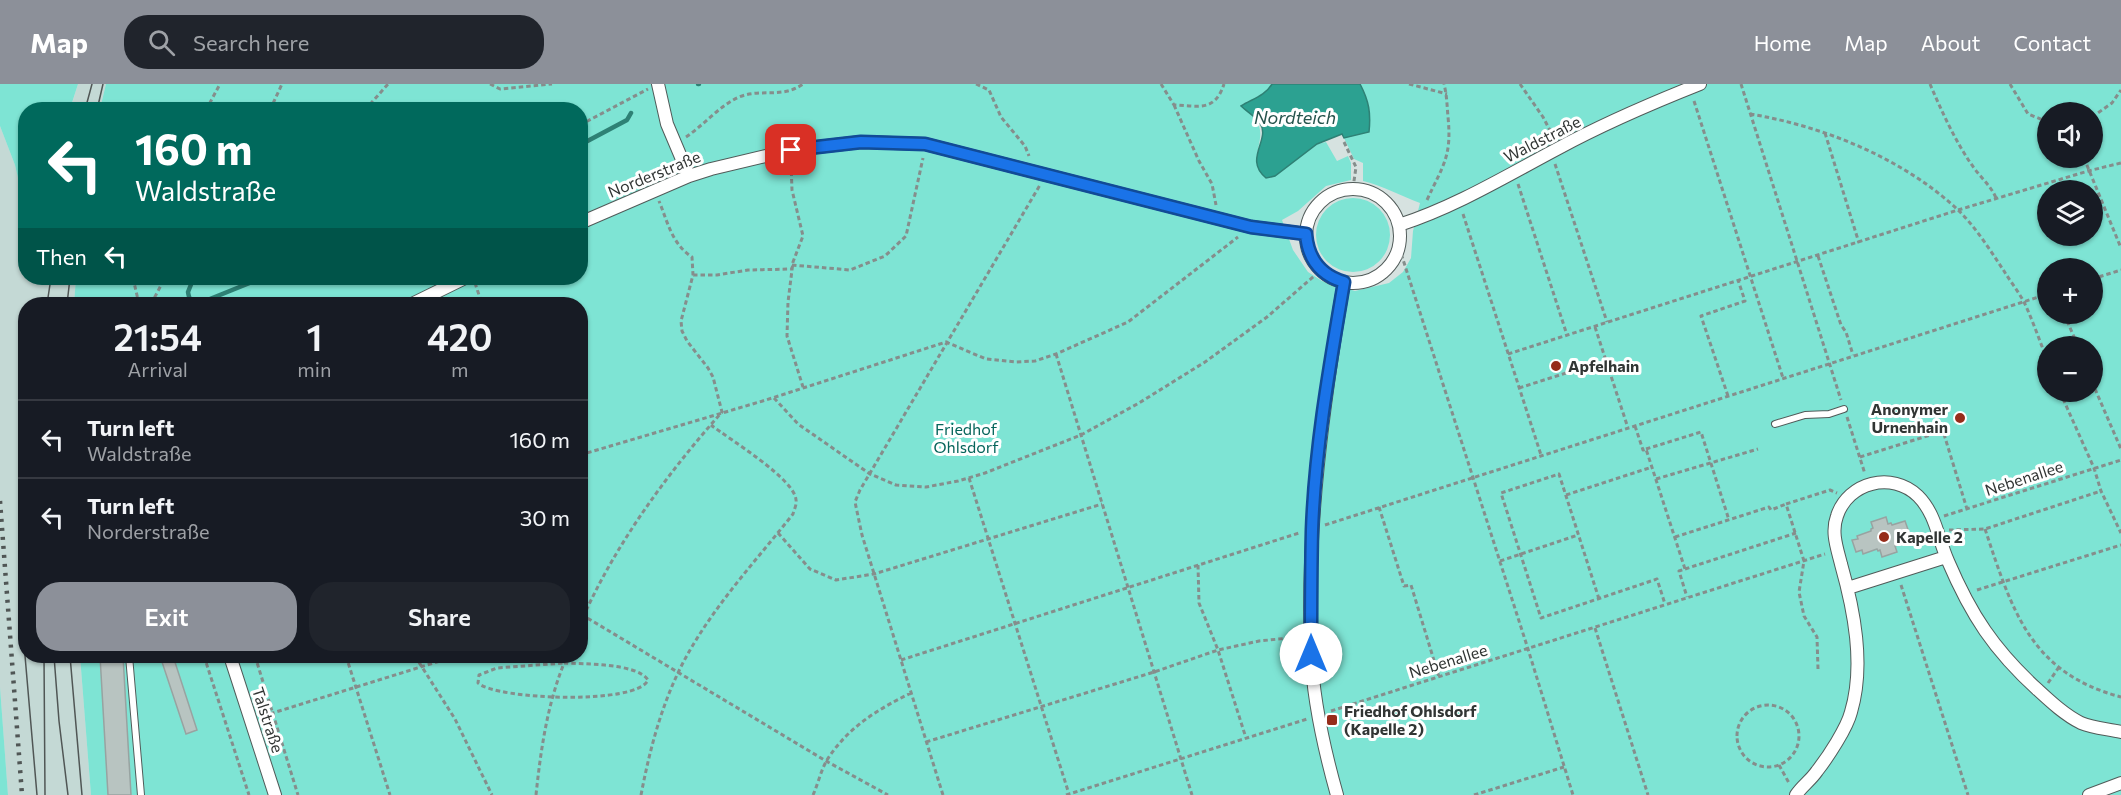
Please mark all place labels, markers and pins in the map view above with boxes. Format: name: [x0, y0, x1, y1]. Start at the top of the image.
pin: [765, 124, 816, 175]
place label: Apfelhain: [1568, 356, 1639, 375]
marker: Apfelhain: [1549, 359, 1563, 373]
place label: Anonymer Urnenhain: [1871, 399, 1948, 436]
marker: Anonymer Urnenhain: [1953, 411, 1967, 425]
place label: Kapelle 2: [1896, 527, 1963, 546]
marker: Kapelle 2: [1877, 530, 1891, 544]
place label: Friedhof Ohlsdorf (Kapelle 2): [1344, 701, 1477, 738]
marker: Friedhof Ohlsdorf (Kapelle 2): [1325, 713, 1339, 727]

